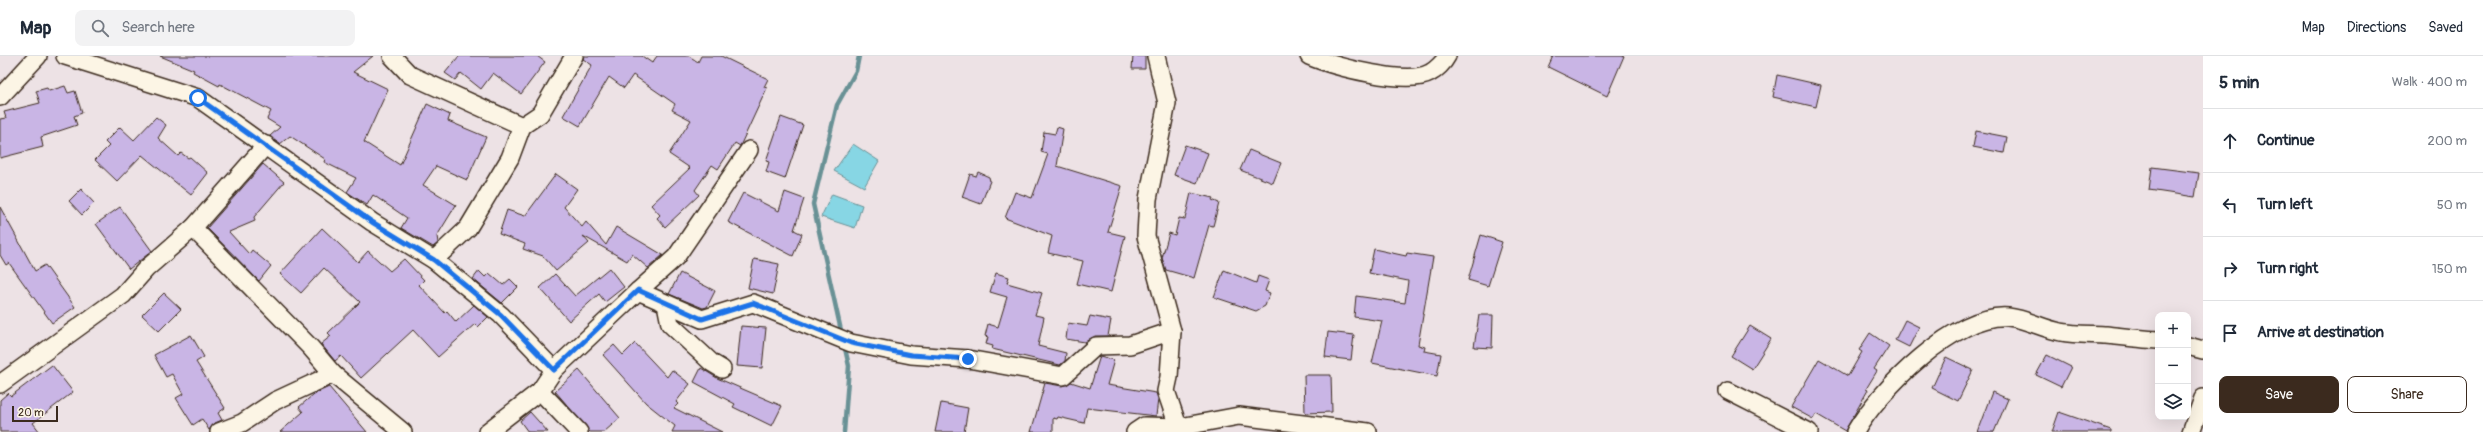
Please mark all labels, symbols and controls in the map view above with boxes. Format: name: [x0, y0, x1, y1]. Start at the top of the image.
search box: [75, 10, 355, 46]
text: Map: [20, 16, 51, 40]
icon: search: [89, 17, 111, 39]
text: Search here: [121, 18, 195, 37]
text: Map: [2302, 19, 2325, 36]
text: Directions: [2347, 19, 2406, 36]
text: Saved: [2428, 19, 2463, 36]
text: 5 min: [2219, 72, 2259, 93]
text: Walk · 400 m: [2392, 74, 2467, 90]
route start: [189, 89, 207, 107]
icon: ahead: [2219, 130, 2241, 152]
text: Continue: [2257, 131, 2315, 150]
text: 200 m: [2428, 133, 2467, 149]
icon: left: [2219, 194, 2241, 216]
text: Turn left: [2257, 195, 2313, 214]
text: 50 m: [2437, 197, 2467, 213]
icon: right: [2219, 258, 2241, 280]
text: Turn right: [2257, 259, 2318, 278]
text: 150 m: [2432, 261, 2467, 277]
map controls: [2155, 312, 2191, 420]
button: +: [2155, 312, 2191, 348]
icon: arrive: [2219, 322, 2241, 344]
text: Arrive at destination: [2257, 323, 2384, 342]
button: −: [2155, 348, 2191, 384]
route end: [959, 350, 977, 368]
button: Save: [2219, 376, 2339, 413]
button: Share: [2347, 376, 2467, 413]
button: layers: [2155, 384, 2191, 420]
scale bar: [12, 404, 58, 423]
text: 20 m: [18, 406, 44, 419]

